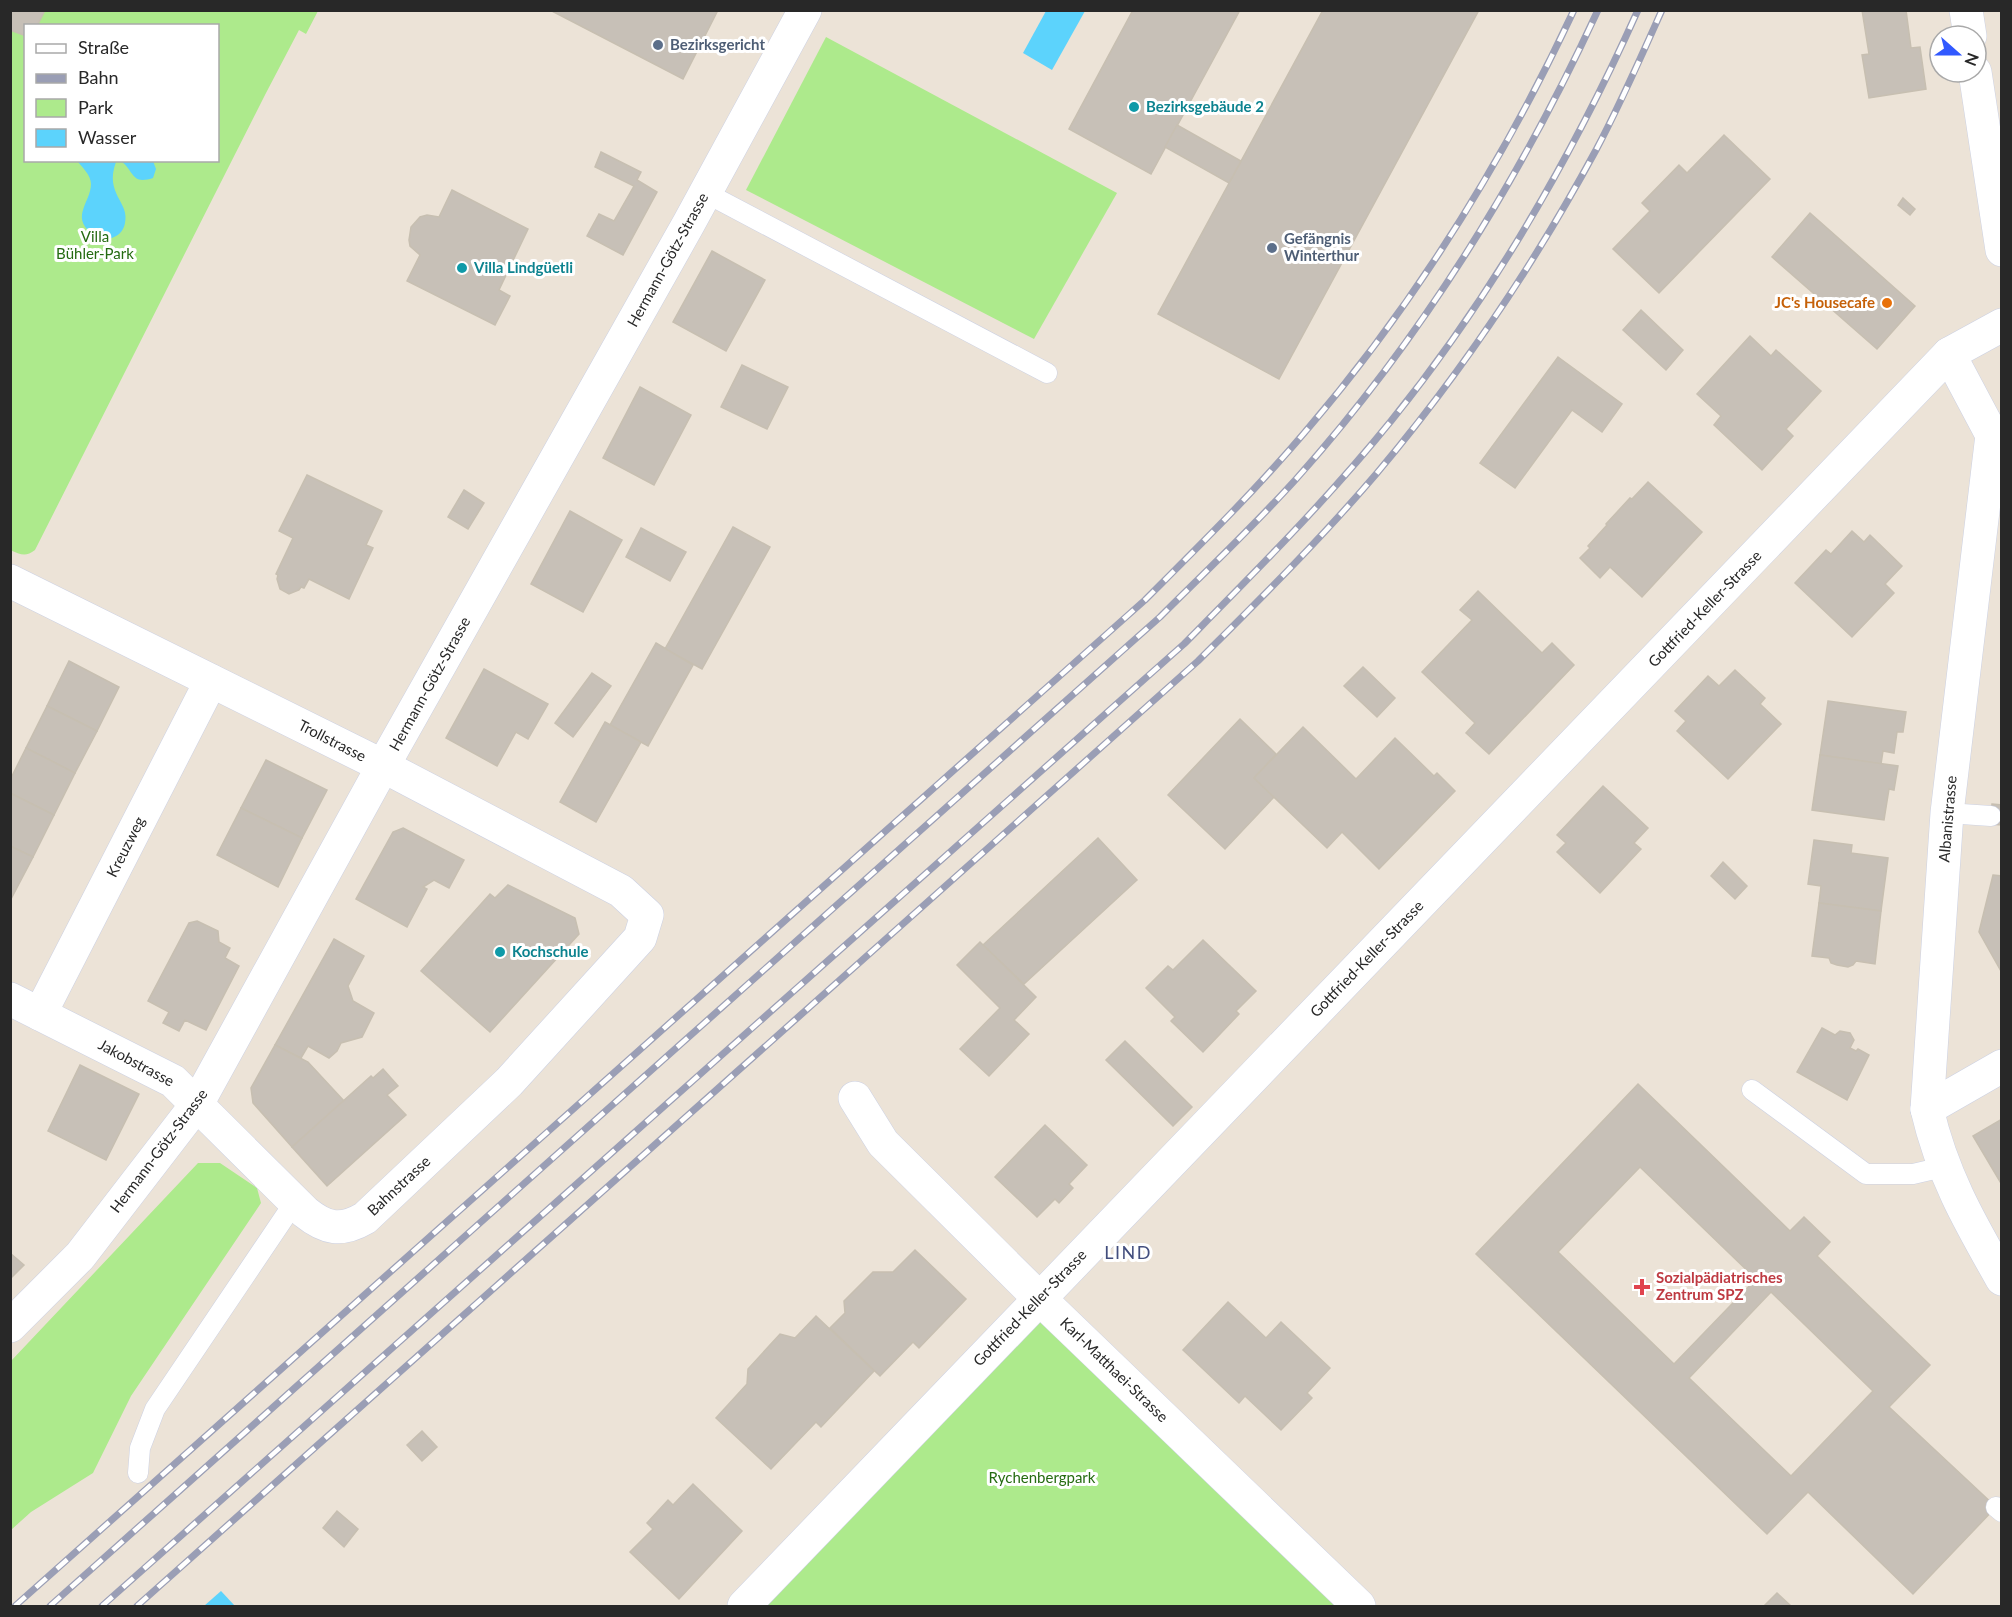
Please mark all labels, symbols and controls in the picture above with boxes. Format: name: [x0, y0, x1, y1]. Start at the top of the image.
legend: [24, 24, 219, 162]
north arrow: [1928, 24, 1988, 84]
place label: Bezirksgericht: [670, 35, 765, 53]
text: Straße: [78, 36, 129, 58]
marker: Bezirksgericht: [651, 38, 665, 52]
text: N: [1961, 50, 1984, 69]
text: Bahn: [78, 66, 119, 88]
text: Park: [78, 96, 114, 118]
place label: Bezirksgebäude 2: [1146, 97, 1264, 115]
marker: Bezirksgebäude 2: [1127, 100, 1141, 114]
text: Wasser: [78, 126, 137, 148]
street label: Hermann-Götz-Strasse: [623, 189, 712, 330]
park label: Villa Bühler-Park: [56, 227, 134, 262]
place label: Gefängnis Winterthur: [1284, 229, 1359, 264]
marker: Gefängnis Winterthur: [1265, 241, 1279, 255]
place label: Villa Lindgüetli: [473, 258, 573, 276]
marker: Villa Lindgüetli: [455, 261, 469, 275]
place label: JC's Housecafe: [1775, 293, 1875, 311]
marker: JC's Housecafe: [1880, 296, 1894, 310]
street label: Gottfried-Keller-Strasse: [1644, 546, 1765, 670]
street label: Hermann-Götz-Strasse: [385, 613, 474, 754]
street label: Trollstrasse: [296, 715, 369, 765]
street label: Albanistrasse: [1934, 775, 1960, 863]
street label: Kreuzweg: [102, 813, 148, 880]
street label: Gottfried-Keller-Strasse: [1306, 896, 1427, 1020]
place label: Kochschule: [512, 942, 589, 960]
marker: Kochschule: [493, 945, 507, 959]
street label: Jakobstrasse: [96, 1035, 177, 1090]
street label: Hermann-Götz-Strasse: [106, 1085, 211, 1216]
street label: Bahnstrasse: [363, 1152, 434, 1219]
district label: LIND: [1104, 1241, 1152, 1263]
street label: Gottfried-Keller-Strasse: [969, 1245, 1090, 1369]
place label: Sozialpädiatrisches Zentrum SPZ: [1656, 1268, 1783, 1303]
marker: Sozialpädiatrisches Zentrum SPZ: [1633, 1278, 1651, 1296]
street label: Karl-Matthaei-Strasse: [1057, 1313, 1172, 1425]
park label: Rychenbergpark: [989, 1468, 1096, 1486]

